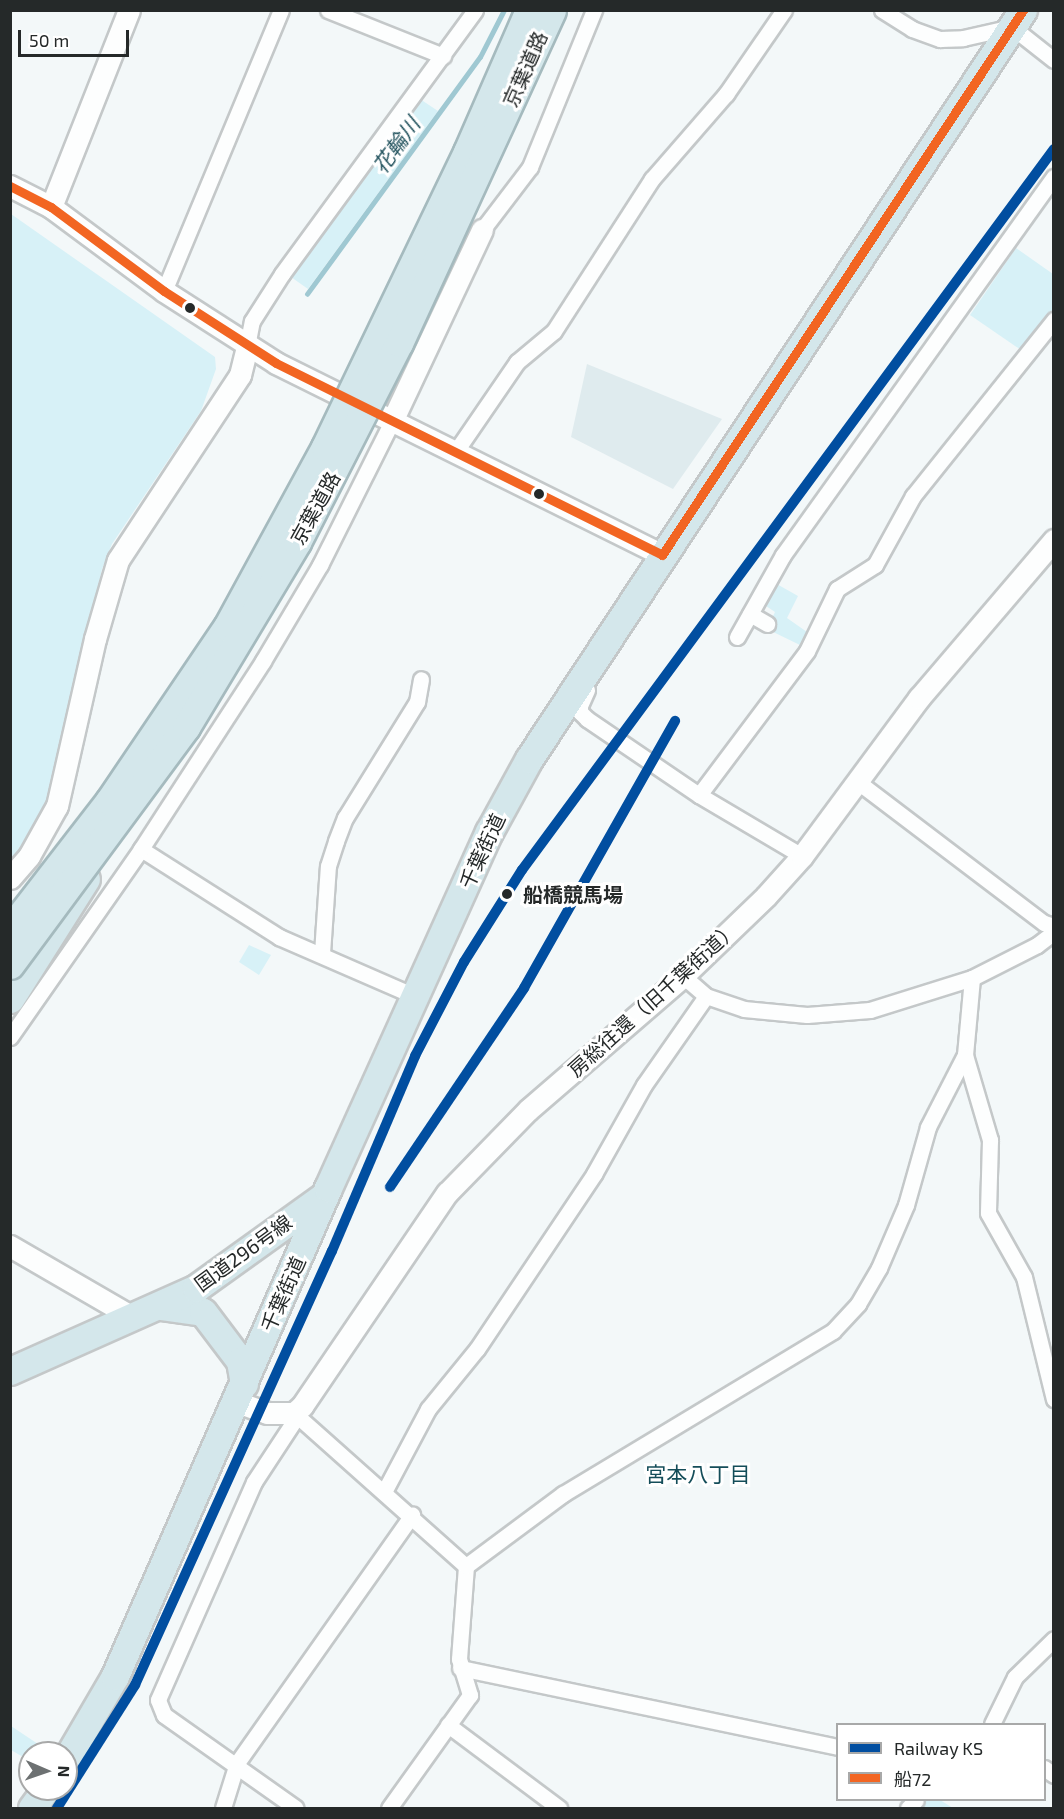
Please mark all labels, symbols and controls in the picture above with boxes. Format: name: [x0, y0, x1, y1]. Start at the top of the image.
scale bar: [21, 18, 132, 56]
street label: 京葉道路: [498, 28, 552, 110]
text: 50 m: [29, 29, 69, 51]
water label: 花輪川: [367, 112, 425, 178]
unlabelled marker: [184, 302, 196, 314]
street label: 京葉道路: [285, 467, 345, 549]
unlabelled marker: [533, 488, 545, 500]
street label: 千葉街道: [454, 810, 510, 892]
place label: 船橋競馬場: [523, 882, 623, 906]
marker: 船橋競馬場: [496, 883, 518, 905]
street label: 房総往還（旧千葉街道）: [563, 916, 743, 1082]
street label: 国道296号線: [190, 1210, 296, 1296]
street label: 千葉街道: [256, 1253, 310, 1335]
district label: 宮本八丁目: [646, 1461, 750, 1487]
legend: [836, 1723, 1046, 1801]
text: Railway KS: [894, 1737, 983, 1759]
north arrow: [18, 1741, 78, 1801]
text: N: [55, 1765, 74, 1778]
text: 船72: [894, 1768, 931, 1790]

